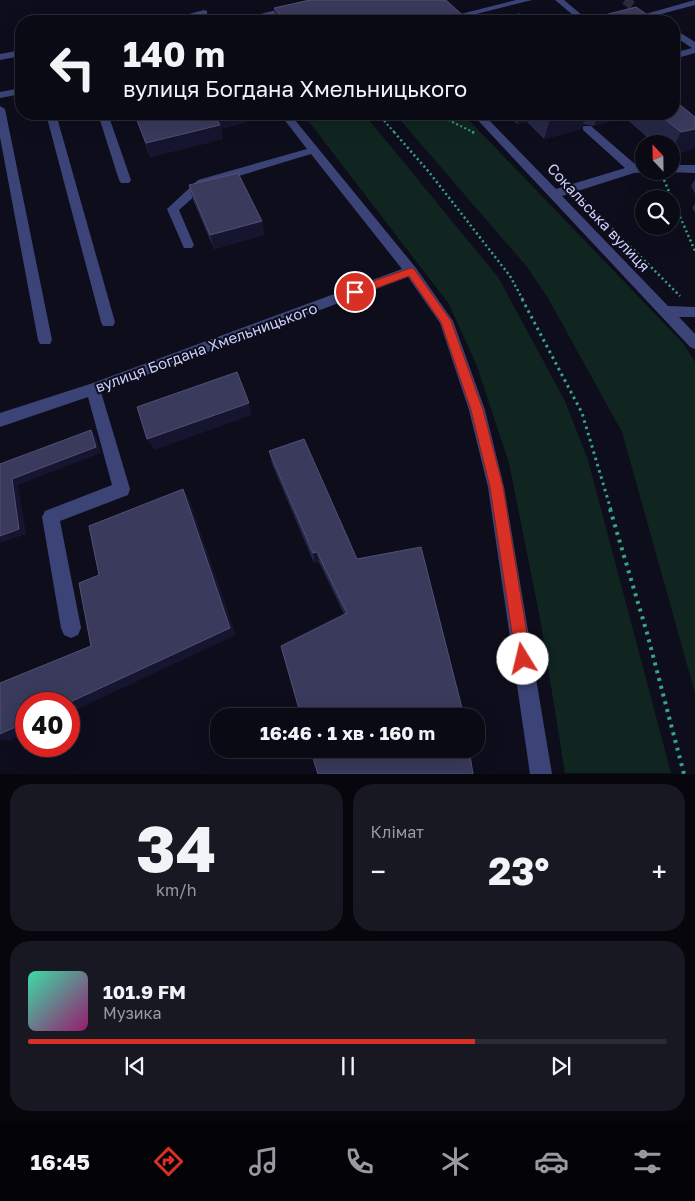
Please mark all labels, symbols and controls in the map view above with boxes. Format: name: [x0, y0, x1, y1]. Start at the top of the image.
text: 140 m: [123, 33, 225, 75]
icon: left: [40, 35, 105, 100]
text: вулиця Богдана Хмельницького: [123, 75, 467, 102]
north arrow: [635, 135, 680, 180]
map controls: [635, 135, 680, 235]
street label: Сокальська вулиця: [544, 159, 654, 275]
button: search: [635, 190, 680, 235]
pin: [334, 271, 376, 313]
icon: arrive: [341, 278, 369, 306]
street label: вулиця Богдана Хмельницького: [93, 298, 319, 396]
position arrow: [496, 632, 548, 684]
speed limit sign: 40: [15, 692, 80, 757]
text: 16:46 · 1 хв · 160 m: [260, 721, 435, 744]
text: 34: [136, 808, 216, 886]
text: Клімат: [371, 822, 424, 842]
text: 23°: [488, 848, 549, 893]
text: −: [371, 855, 386, 888]
text: +: [652, 855, 667, 888]
text: km/h: [156, 880, 197, 900]
text: 101.9 FM: [103, 980, 186, 1003]
text: Музика: [103, 1003, 162, 1023]
icon: previous: [121, 1052, 149, 1080]
icon: pause: [334, 1052, 362, 1080]
icon: next: [547, 1052, 575, 1080]
icon: directions: [151, 1144, 186, 1179]
icon: music: [246, 1144, 281, 1179]
icon: phone: [342, 1144, 377, 1179]
icon: climate: [438, 1144, 473, 1179]
icon: car: [534, 1144, 569, 1179]
icon: filters: [630, 1144, 665, 1179]
text: 16:45: [30, 1148, 90, 1175]

